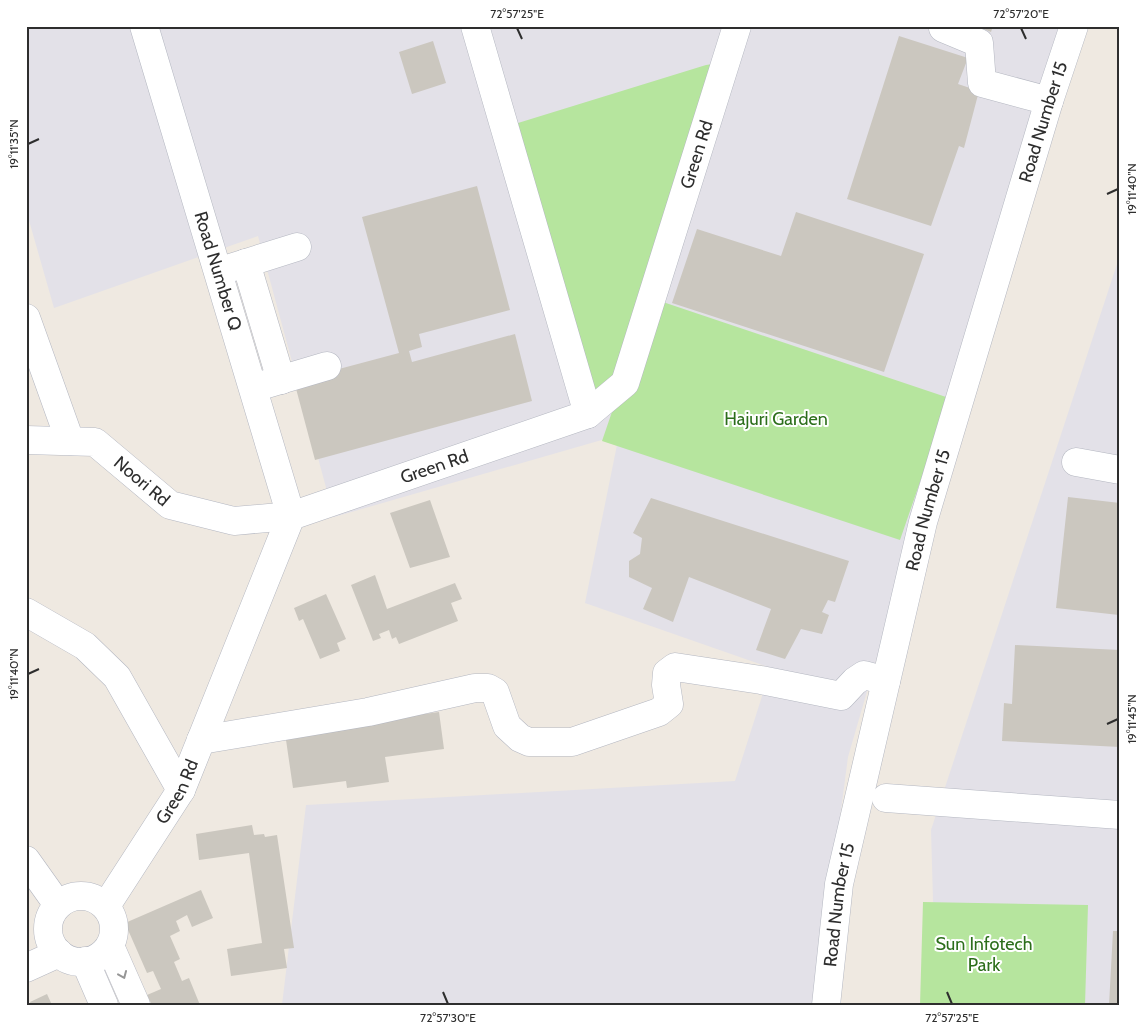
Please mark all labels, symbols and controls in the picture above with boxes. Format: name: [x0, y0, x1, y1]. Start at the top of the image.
text: 72°57'25"E: [490, 6, 544, 21]
text: 72°57'20"E: [993, 6, 1049, 21]
street label: Road Number 15: [1014, 59, 1072, 185]
street label: Green Rd: [676, 118, 718, 192]
text: 19°11'35"N: [6, 119, 21, 169]
text: 19°11'40"N: [1124, 163, 1139, 215]
street label: Road Number Q: [189, 209, 247, 333]
park label: Hajuri Garden: [724, 408, 828, 430]
street label: Green Rd: [397, 445, 471, 489]
street label: Road Number 15: [901, 447, 955, 573]
street label: Noori Rd: [109, 451, 174, 511]
text: 19°11'40"N: [6, 648, 21, 700]
text: 19°11'45"N: [1124, 694, 1139, 744]
street label: Green Rd: [151, 756, 203, 828]
street label: Road Number 15: [819, 841, 859, 968]
park label: Sun Infotech Park: [935, 933, 1033, 976]
one-way arrow: [116, 970, 127, 979]
text: 72°57'30"E: [420, 1010, 476, 1025]
text: 72°57'25"E: [925, 1010, 979, 1025]

